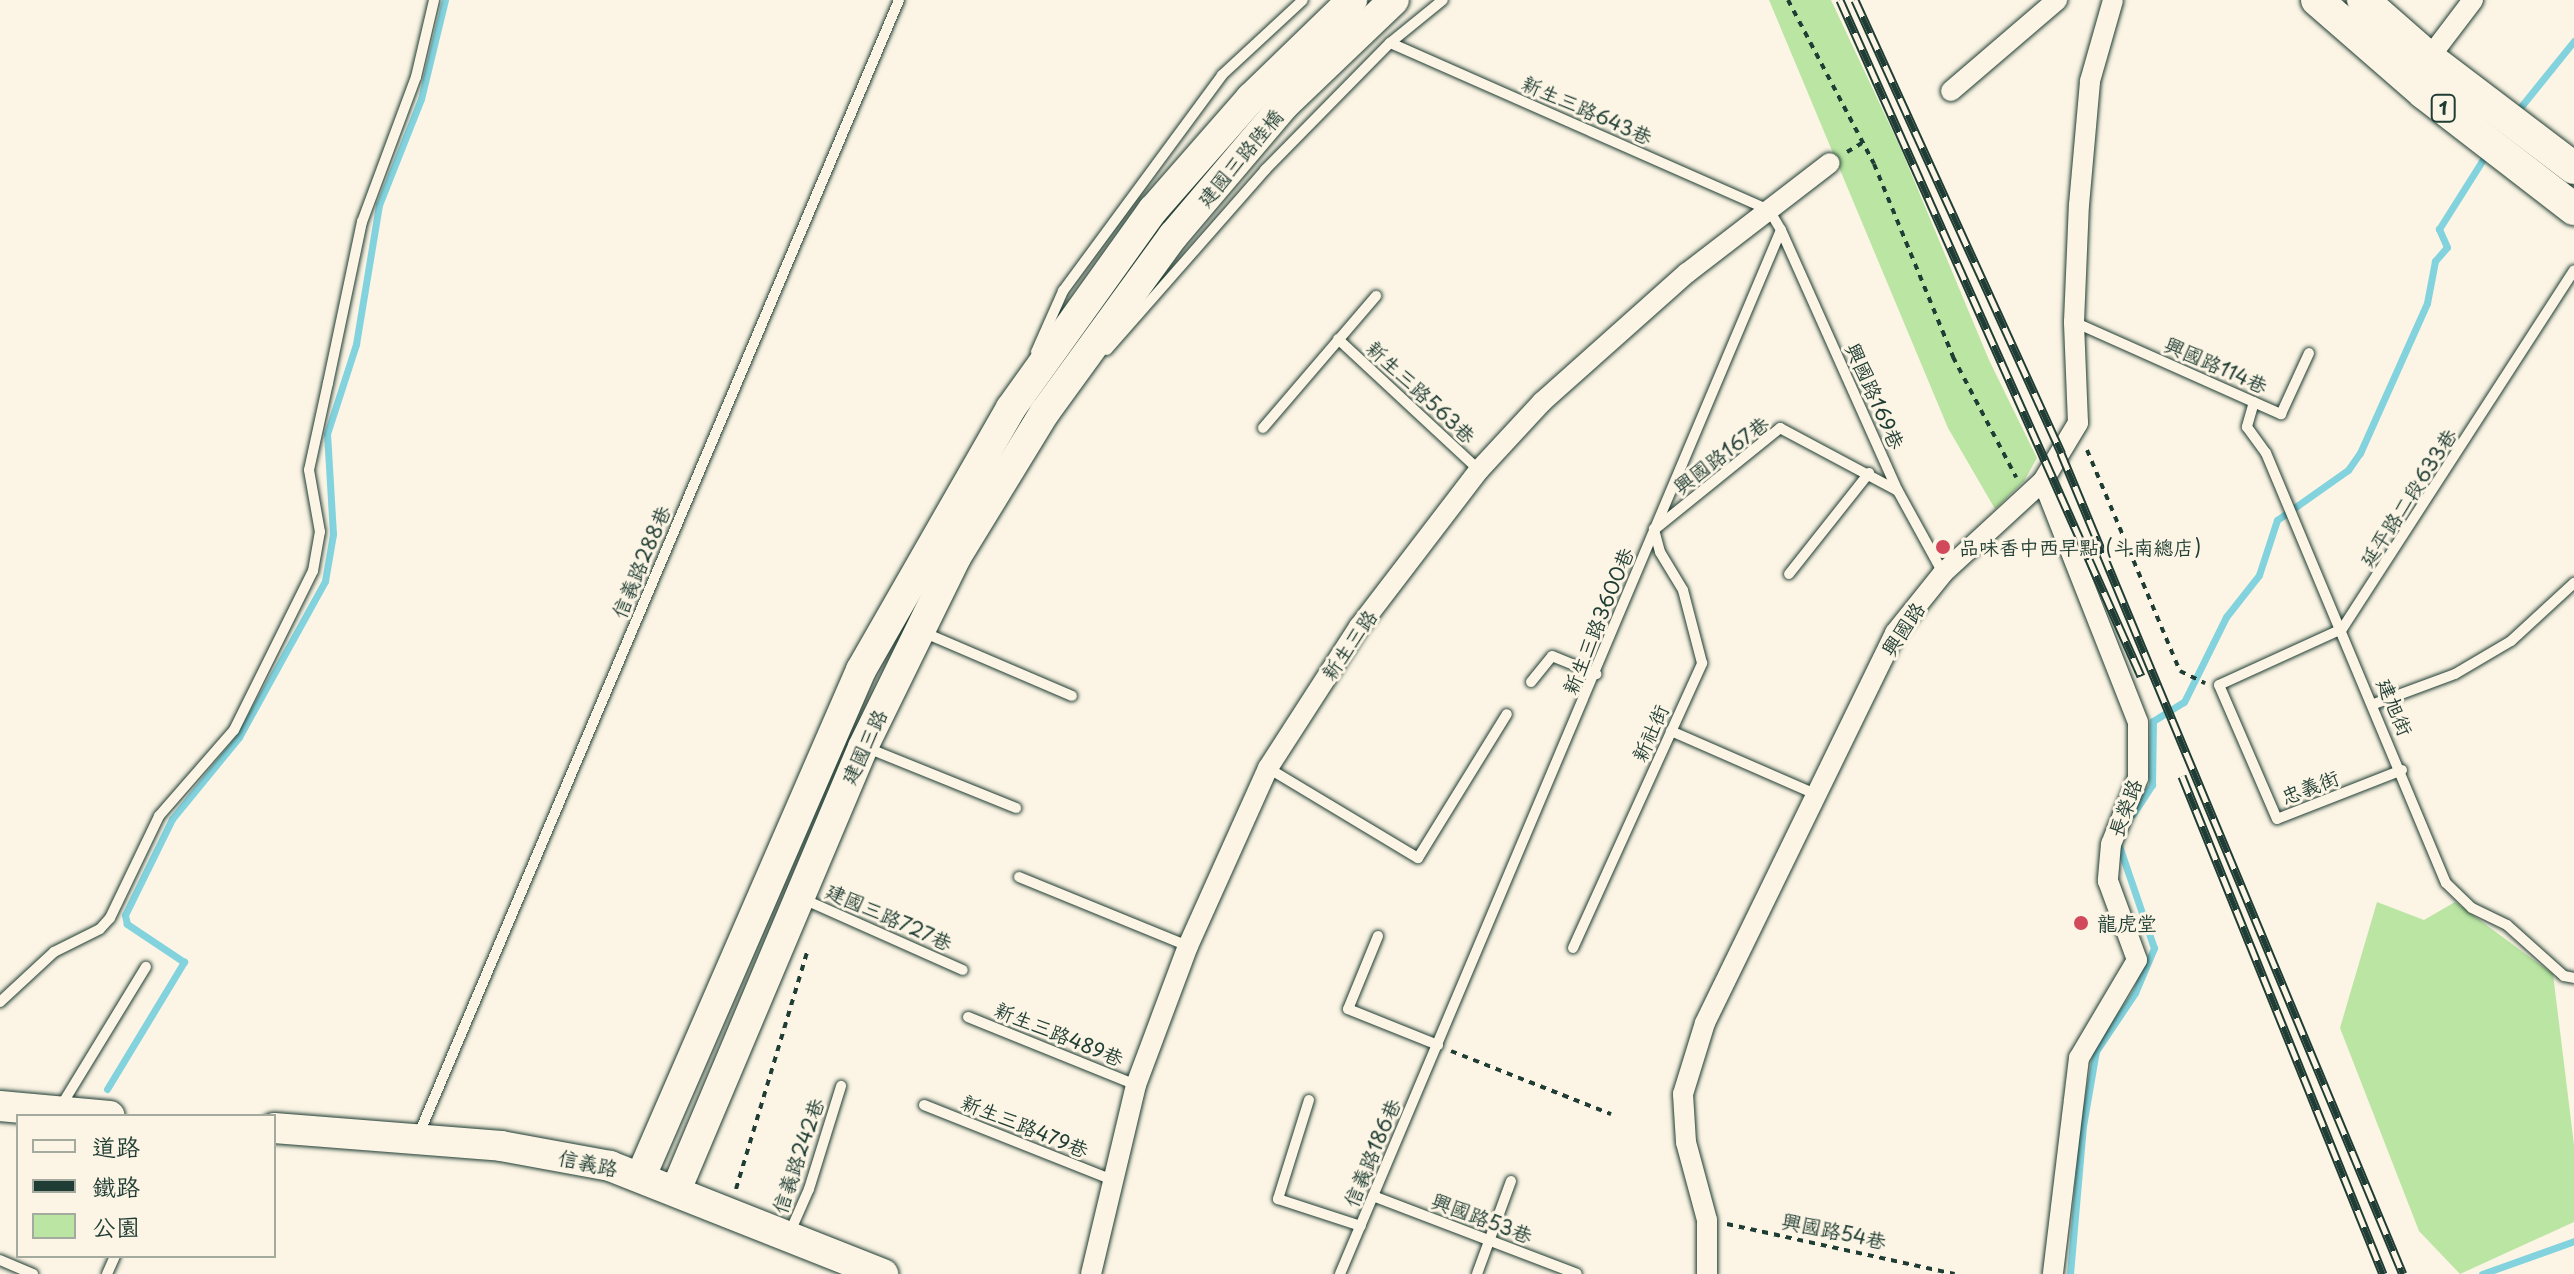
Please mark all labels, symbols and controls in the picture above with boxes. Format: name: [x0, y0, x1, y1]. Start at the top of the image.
street label: 新生三路643巷: [1518, 71, 1656, 149]
road number: 1: [2429, 94, 2457, 122]
street label: 建國三路陸橋: [1192, 104, 1288, 212]
street label: 興國路114巷: [2161, 332, 2271, 398]
street label: 新生三路563巷: [1362, 336, 1480, 448]
street label: 興國路169巷: [1841, 339, 1909, 453]
street label: 興國路167巷: [1669, 411, 1773, 499]
street label: 延平路二段633巷: [2354, 424, 2462, 572]
street label: 信義路288巷: [607, 502, 675, 622]
place label: 品味香中西早點 (斗南總店): [1959, 535, 2201, 559]
marker: 品味香中西早點 (斗南總店): [1934, 538, 1952, 556]
street label: 新生三路3600巷: [1558, 544, 1638, 698]
street label: 興國路: [1876, 597, 1930, 661]
street label: 新生三路: [1316, 605, 1382, 685]
street label: 建旭街: [2372, 675, 2418, 739]
street label: 新社街: [1627, 701, 1673, 765]
street label: 建國三路: [836, 706, 892, 788]
street label: 忠義街: [2278, 765, 2342, 809]
street label: 長榮路: [2103, 776, 2147, 840]
street label: 建國三路727巷: [822, 878, 956, 956]
place label: 龍虎堂: [2097, 911, 2157, 935]
marker: 龍虎堂: [2072, 914, 2090, 932]
street label: 新生三路489巷: [991, 997, 1127, 1071]
street label: 新生三路479巷: [958, 1090, 1092, 1162]
street label: 信義路242巷: [767, 1095, 829, 1217]
street label: 信義路186巷: [1338, 1095, 1406, 1211]
legend: [16, 1114, 276, 1258]
text: 道路: [92, 1128, 140, 1164]
street label: 信義路: [556, 1145, 620, 1181]
text: 鐵路: [92, 1168, 140, 1204]
street label: 興國路53巷: [1428, 1188, 1536, 1248]
text: 公園: [92, 1208, 140, 1244]
street label: 興國路54巷: [1780, 1208, 1888, 1254]

